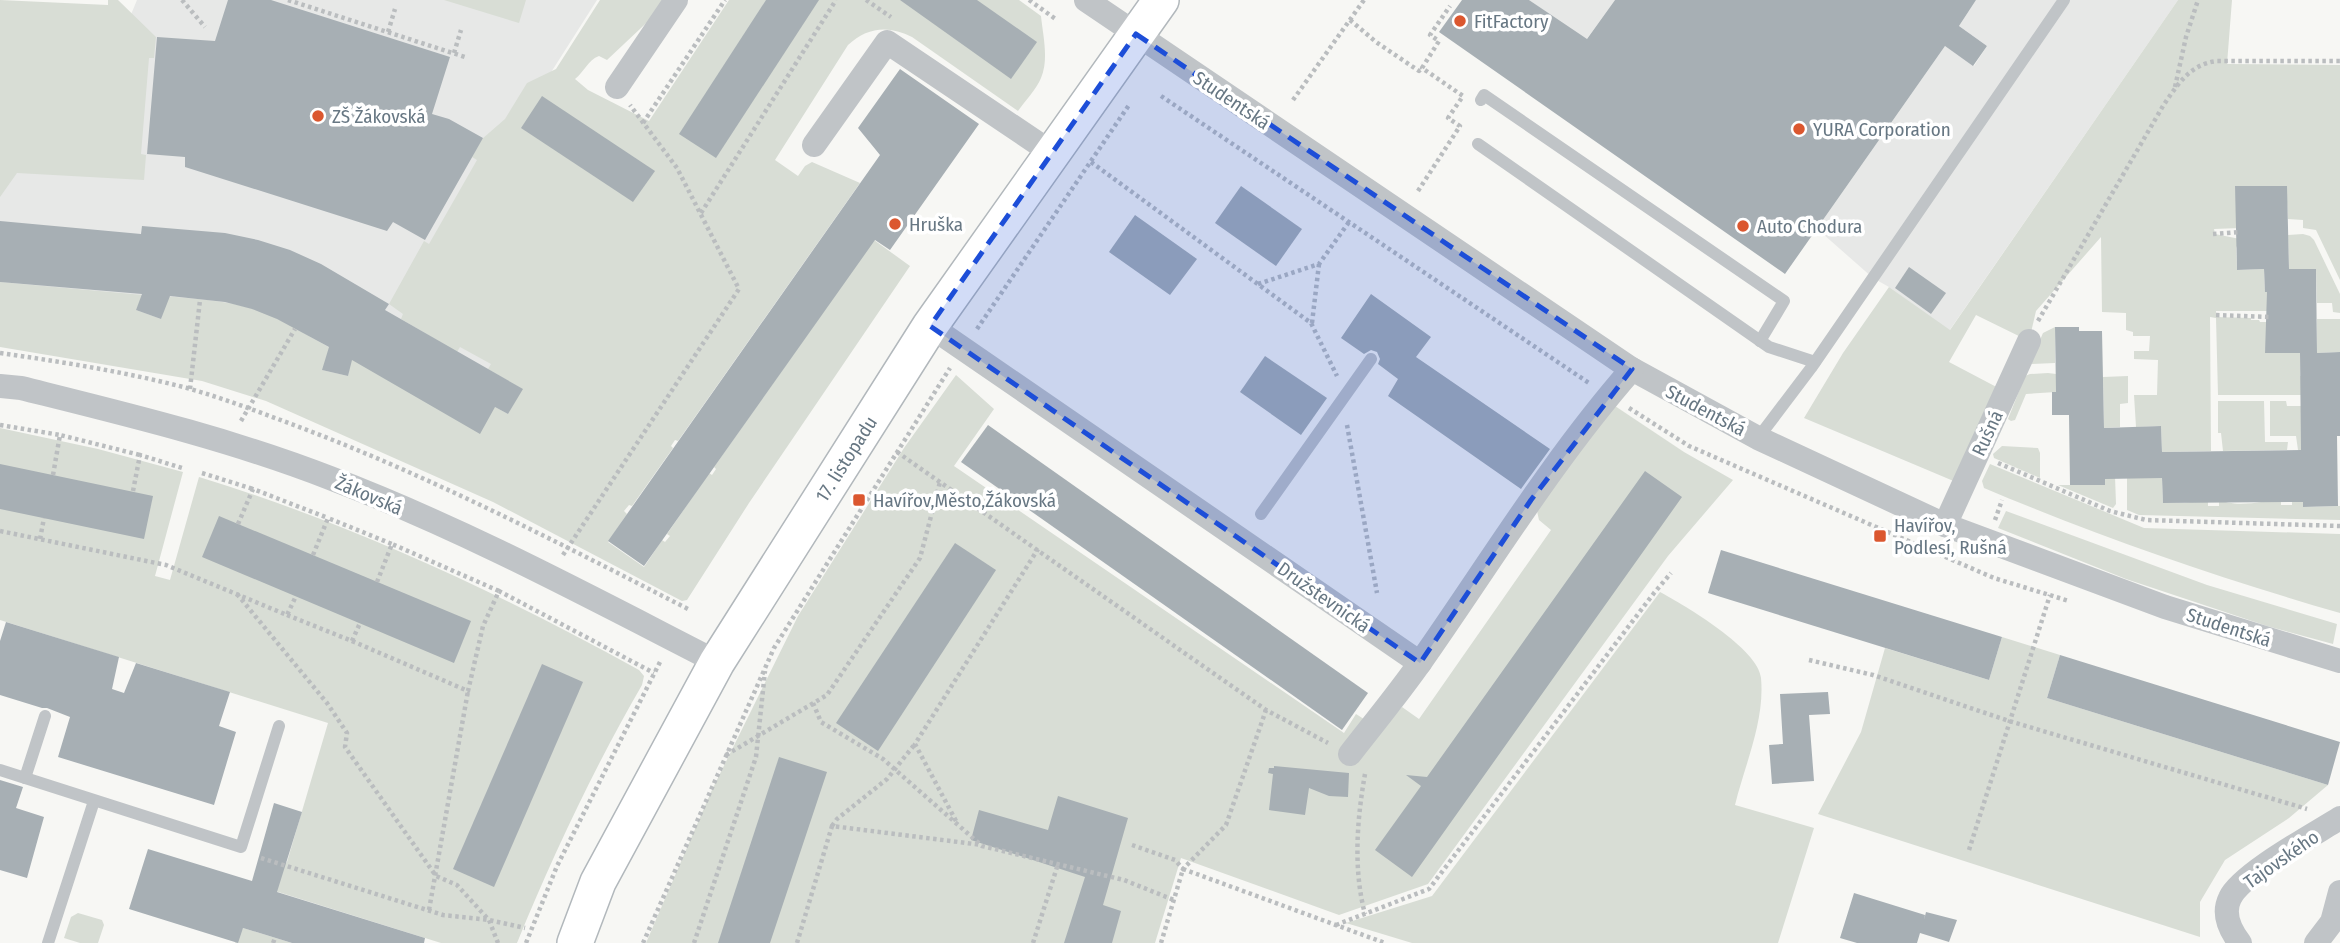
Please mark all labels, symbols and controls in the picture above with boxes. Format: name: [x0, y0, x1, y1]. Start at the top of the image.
place label: FitFactory: [1474, 10, 1549, 33]
marker: FitFactory: [1452, 13, 1468, 29]
street label: Studentská: [1189, 66, 1274, 134]
place label: ZŠ Žákovská: [332, 105, 425, 128]
marker: ZŠ Žákovská: [310, 108, 326, 124]
place label: YURA Corporation: [1813, 118, 1951, 141]
marker: YURA Corporation: [1791, 121, 1807, 137]
place label: Hruška: [909, 213, 963, 236]
place label: Auto Chodura: [1757, 215, 1862, 238]
marker: Hruška: [887, 216, 903, 232]
marker: Auto Chodura: [1735, 218, 1751, 234]
street label: Studentská: [1662, 380, 1750, 441]
street label: Rušná: [1967, 407, 2008, 460]
street label: 17. listopadu: [811, 412, 882, 506]
street label: Žákovská: [332, 471, 406, 520]
place label: Havířov,Město,Žákovská: [873, 489, 1056, 512]
marker: Havířov,Město,Žákovská: [851, 492, 867, 508]
place label: Havířov, Podlesí, Rušná: [1894, 514, 2007, 559]
marker: Havířov, Podlesí, Rušná: [1872, 528, 1888, 544]
street label: Družstevnická: [1273, 557, 1374, 638]
street label: Studentská: [2184, 603, 2274, 652]
street label: Tajovského: [2239, 825, 2323, 894]

